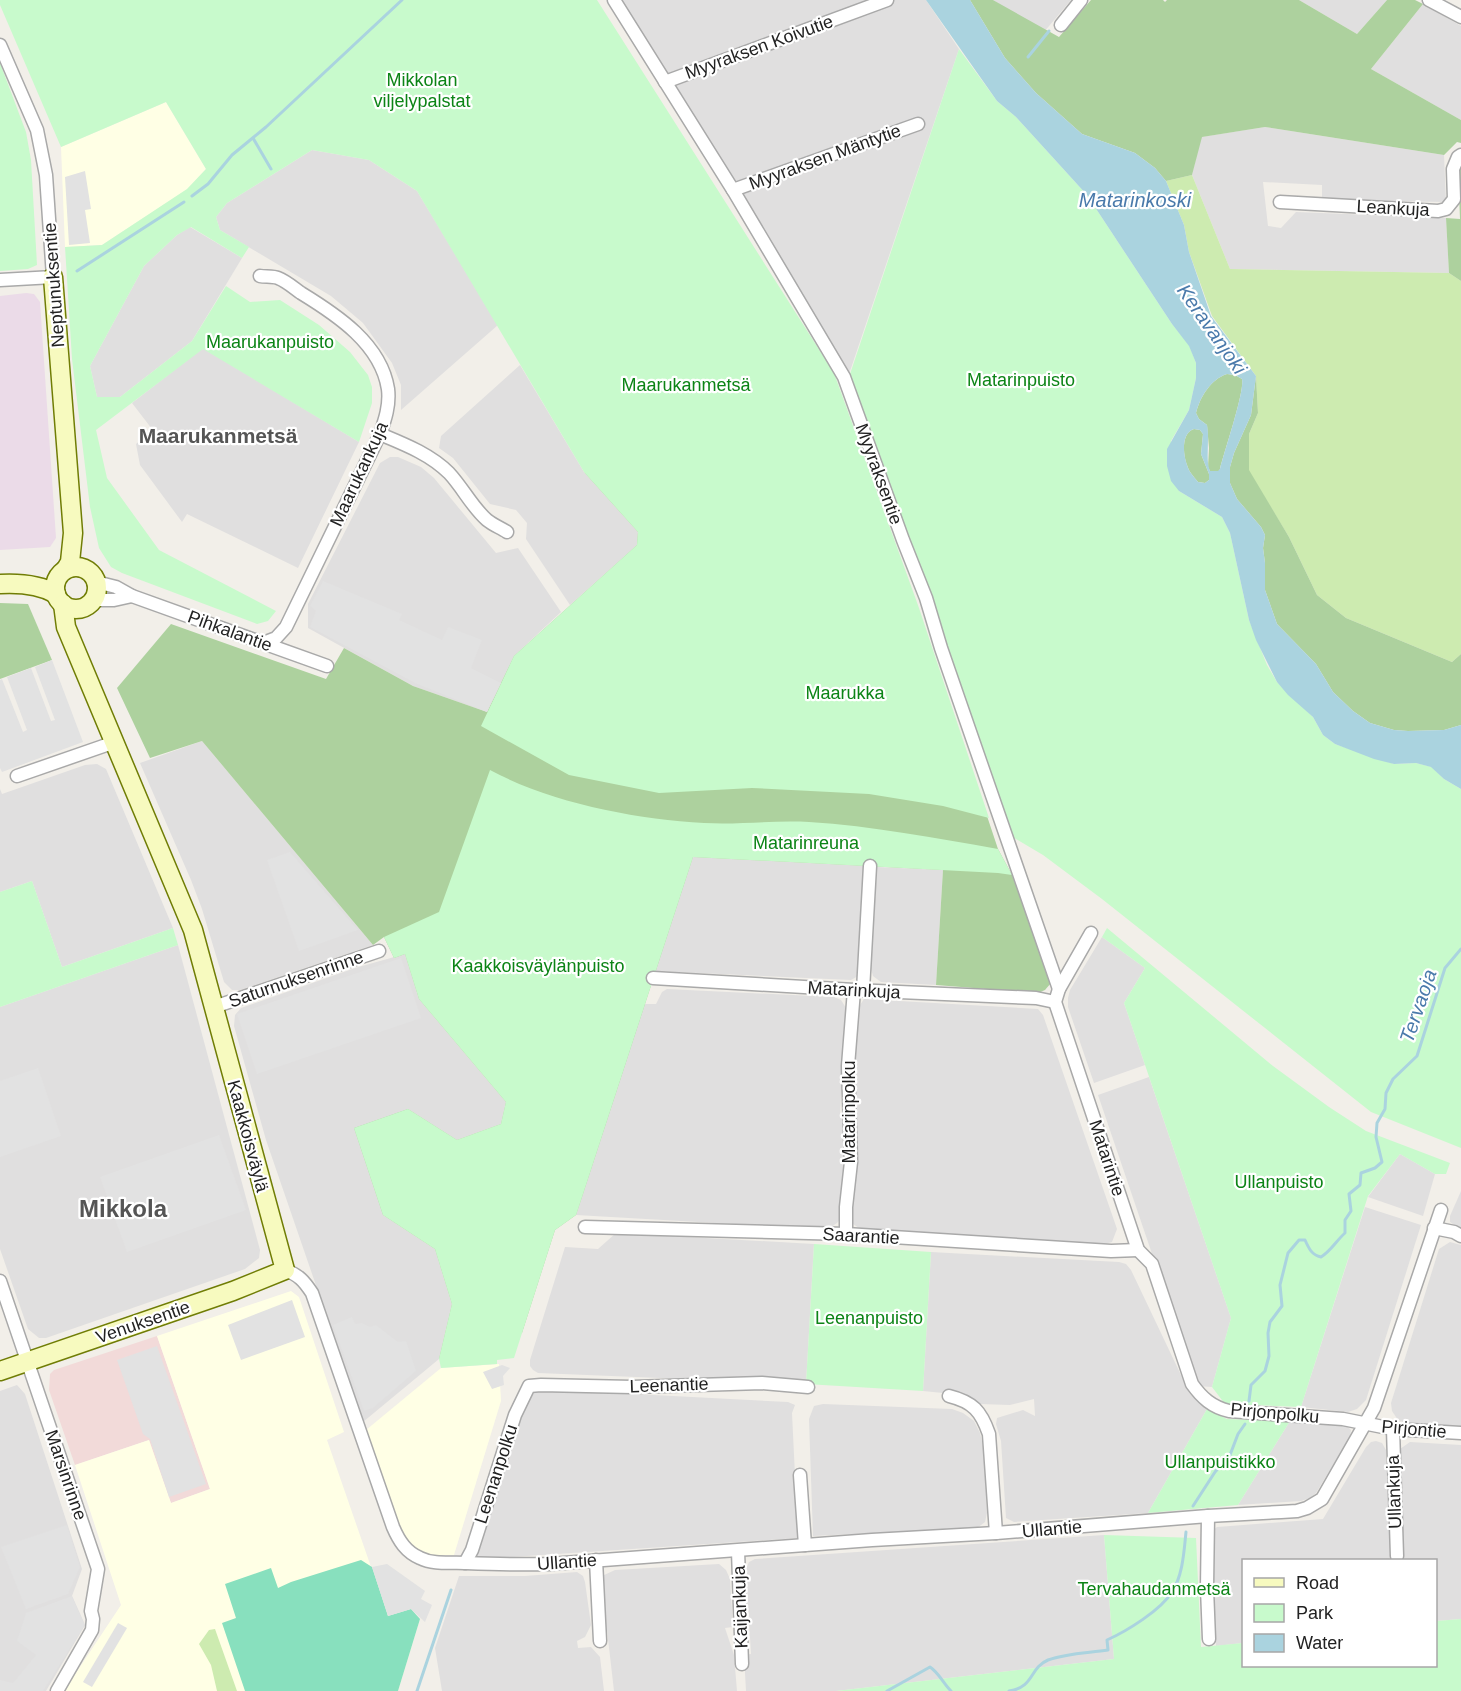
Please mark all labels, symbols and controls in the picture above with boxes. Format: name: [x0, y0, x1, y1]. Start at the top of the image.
street label: Myyraksen Koivutie: [682, 11, 836, 83]
park label: Mikkolan viljelypalstat: [373, 70, 471, 111]
street label: Myyraksen Mäntytie: [746, 120, 904, 194]
water label: Matarinkoski: [1079, 189, 1192, 211]
street label: Leankuja: [1356, 196, 1431, 220]
street label: Neptunuksentie: [40, 222, 68, 348]
water label: Keravanjoki: [1173, 280, 1251, 379]
park label: Maarukanpuisto: [206, 332, 334, 352]
park label: Matarinpuisto: [967, 370, 1075, 390]
park label: Maarukanmetsä: [621, 375, 752, 395]
street label: Maarukankuja: [326, 418, 392, 529]
street label: Myyraksentie: [851, 421, 907, 527]
district label: Maarukanmetsä: [139, 424, 298, 447]
street label: Pihkalantie: [185, 607, 275, 655]
park label: Maarukka: [805, 683, 886, 703]
park label: Matarinreuna: [753, 833, 860, 853]
street label: Saturnuksenrinne: [226, 947, 366, 1011]
park label: Kaakkoisväylänpuisto: [451, 956, 625, 976]
water label: Tervaoja: [1395, 966, 1441, 1046]
street label: Matarinkuja: [807, 978, 902, 1002]
street label: Matarinpolku: [839, 1060, 859, 1164]
street label: Kaakkoisväylä: [223, 1078, 273, 1195]
street label: Matarintie: [1085, 1117, 1129, 1199]
park label: Ullanpuisto: [1234, 1172, 1324, 1192]
district label: Mikkola: [79, 1195, 168, 1222]
street label: Saarantie: [822, 1224, 900, 1248]
street label: Venuksentie: [93, 1297, 193, 1347]
park label: Leenanpuisto: [815, 1308, 923, 1328]
street label: Leenantie: [629, 1374, 709, 1396]
street label: Pirjonpolku: [1230, 1399, 1320, 1427]
street label: Pirjontie: [1381, 1416, 1447, 1442]
street label: Leenanpolku: [471, 1422, 521, 1526]
street label: Marsinrinne: [41, 1427, 91, 1523]
park label: Ullanpuistikko: [1164, 1452, 1276, 1472]
street label: Ullankuja: [1383, 1454, 1405, 1529]
street label: Ullantie: [1021, 1516, 1083, 1542]
street label: Ullantie: [536, 1550, 598, 1574]
legend: [1242, 1559, 1437, 1667]
street label: Kaijankuja: [729, 1564, 751, 1649]
text: Road: [1296, 1573, 1339, 1593]
park label: Tervahaudanmetsä: [1077, 1579, 1232, 1599]
text: Park: [1296, 1603, 1334, 1623]
text: Water: [1296, 1633, 1343, 1653]

